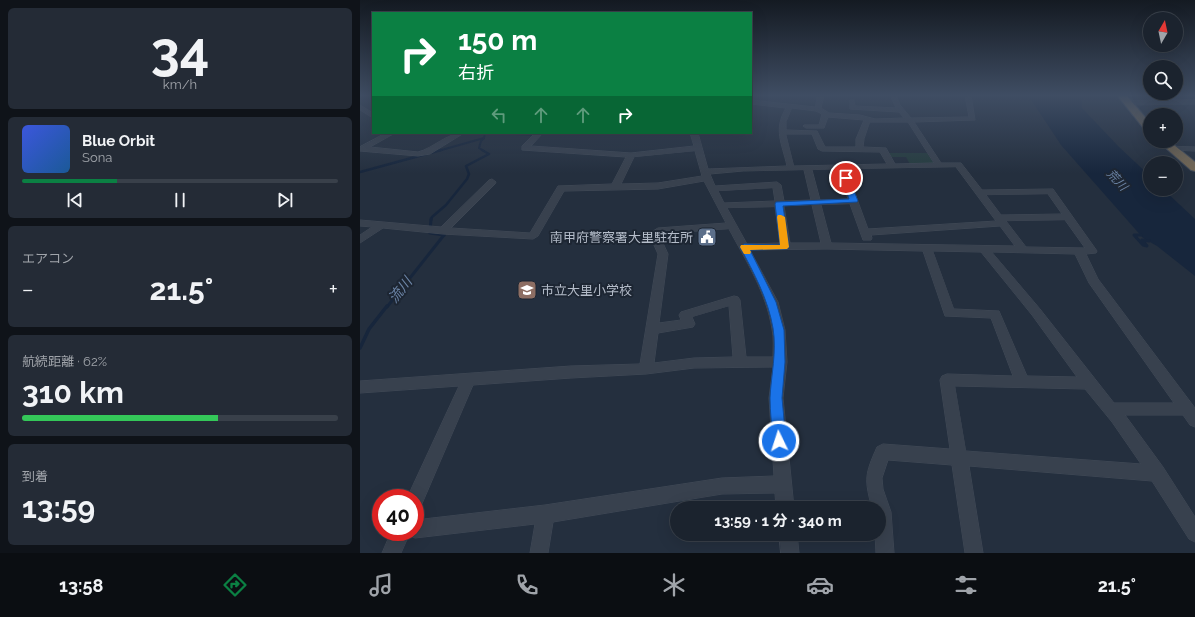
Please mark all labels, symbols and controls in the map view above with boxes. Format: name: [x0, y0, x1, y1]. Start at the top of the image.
north arrow: [1143, 12, 1183, 52]
map controls: [1143, 12, 1183, 196]
text: 34: [151, 20, 209, 81]
text: 150 m: [458, 24, 537, 57]
icon: right: [392, 28, 444, 80]
button: search: [1143, 60, 1183, 100]
text: 右折: [458, 62, 494, 83]
text: km/h: [163, 77, 197, 92]
icon: left: [488, 104, 510, 126]
icon: ahead: [530, 104, 552, 126]
icon: ahead: [572, 104, 594, 126]
icon: right: [614, 104, 636, 126]
button: +: [1143, 108, 1183, 148]
text: Blue Orbit: [82, 132, 155, 150]
text: Sona: [82, 150, 112, 165]
button: −: [1143, 156, 1183, 196]
pin: [829, 161, 863, 195]
water label: 荒川: [1104, 166, 1132, 195]
icon: arrive: [835, 167, 857, 189]
icon: previous: [64, 189, 86, 211]
icon: pause: [169, 189, 191, 211]
icon: next: [274, 189, 296, 211]
public building icon: 南甲府警察署大里駐在所: [696, 226, 718, 248]
place label: 南甲府警察署大里駐在所: [550, 230, 693, 245]
text: エアコン: [22, 251, 74, 266]
text: 21.5°: [150, 272, 213, 307]
water label: 流川: [385, 272, 416, 306]
text: −: [22, 276, 34, 302]
text: +: [329, 276, 338, 302]
school or university icon: 市立大里小学校: [516, 279, 538, 301]
place label: 市立大里小学校: [541, 283, 632, 298]
text: 航続距離 · 62%: [22, 354, 107, 369]
text: 310 km: [22, 375, 124, 410]
position arrow: [758, 420, 800, 462]
text: 到着: [22, 469, 48, 484]
speed limit sign: 40: [372, 489, 424, 541]
text: 13:59: [22, 490, 95, 525]
text: 13:59 · 1 分 · 340 m: [714, 512, 842, 530]
icon: directions: [221, 571, 249, 599]
icon: music: [367, 571, 395, 599]
icon: phone: [513, 571, 541, 599]
icon: climate: [660, 571, 688, 599]
icon: car: [806, 571, 834, 599]
icon: filters: [952, 571, 980, 599]
text: 13:58: [59, 575, 103, 596]
text: 21.5°: [1098, 575, 1136, 596]

